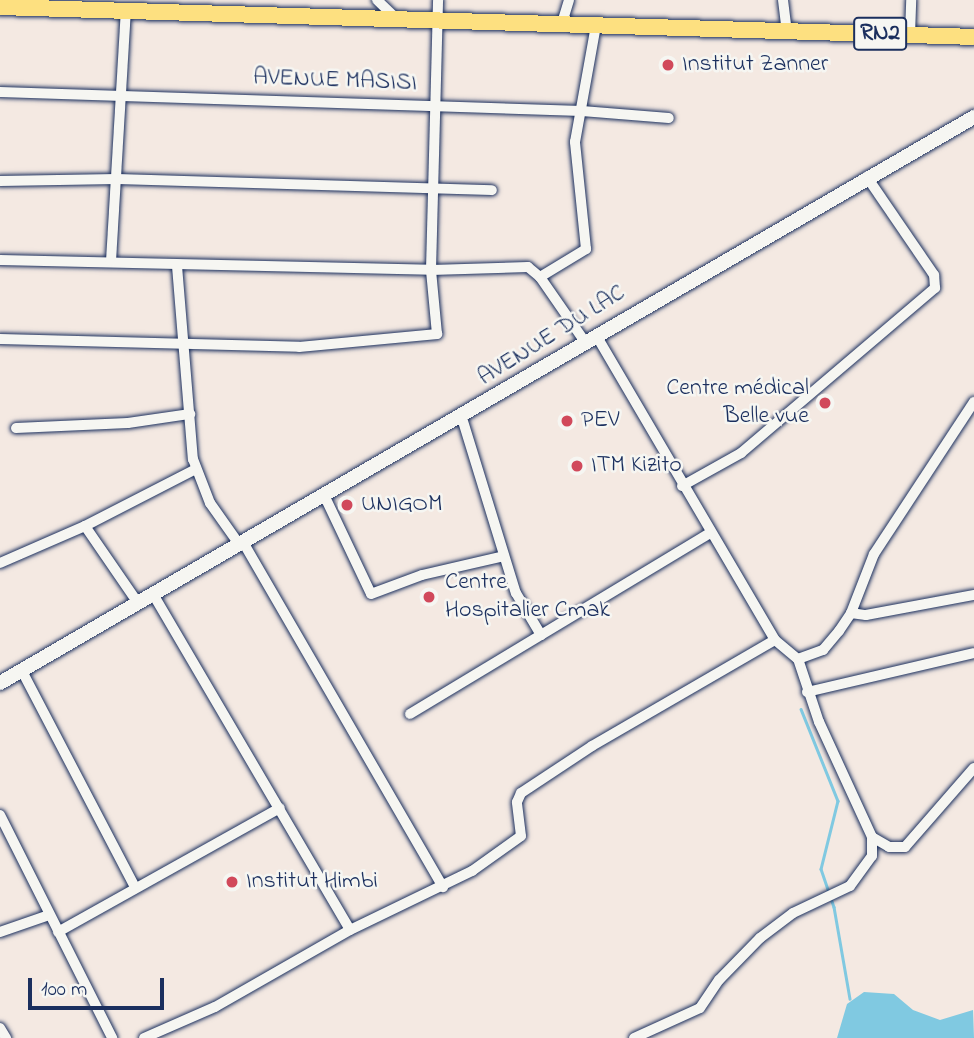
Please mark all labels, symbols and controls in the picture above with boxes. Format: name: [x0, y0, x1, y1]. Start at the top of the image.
road number: RN2: [852, 14, 908, 54]
place label: Institut Zanner: [682, 51, 828, 79]
marker: Institut Zanner: [660, 57, 676, 73]
street label: AVENUE MASISI: [253, 64, 417, 98]
street label: AVENUE DU LAC: [473, 279, 631, 393]
place label: Centre médical Belle vue: [666, 375, 809, 431]
marker: Centre médical Belle vue: [815, 393, 835, 413]
place label: PEV: [581, 407, 619, 435]
marker: PEV: [559, 413, 575, 429]
place label: ITM Kizito: [591, 452, 682, 480]
marker: ITM Kizito: [569, 458, 585, 474]
place label: UNIGOM: [361, 491, 443, 519]
marker: UNIGOM: [339, 497, 355, 513]
place label: Centre Hospitalier Cmak: [445, 569, 610, 625]
marker: Centre Hospitalier Cmak: [419, 587, 439, 607]
place label: Institut Himbi: [246, 868, 378, 896]
marker: Institut Himbi: [224, 874, 240, 890]
scale bar: [32, 964, 168, 1008]
text: 100 m: [41, 975, 87, 1005]

